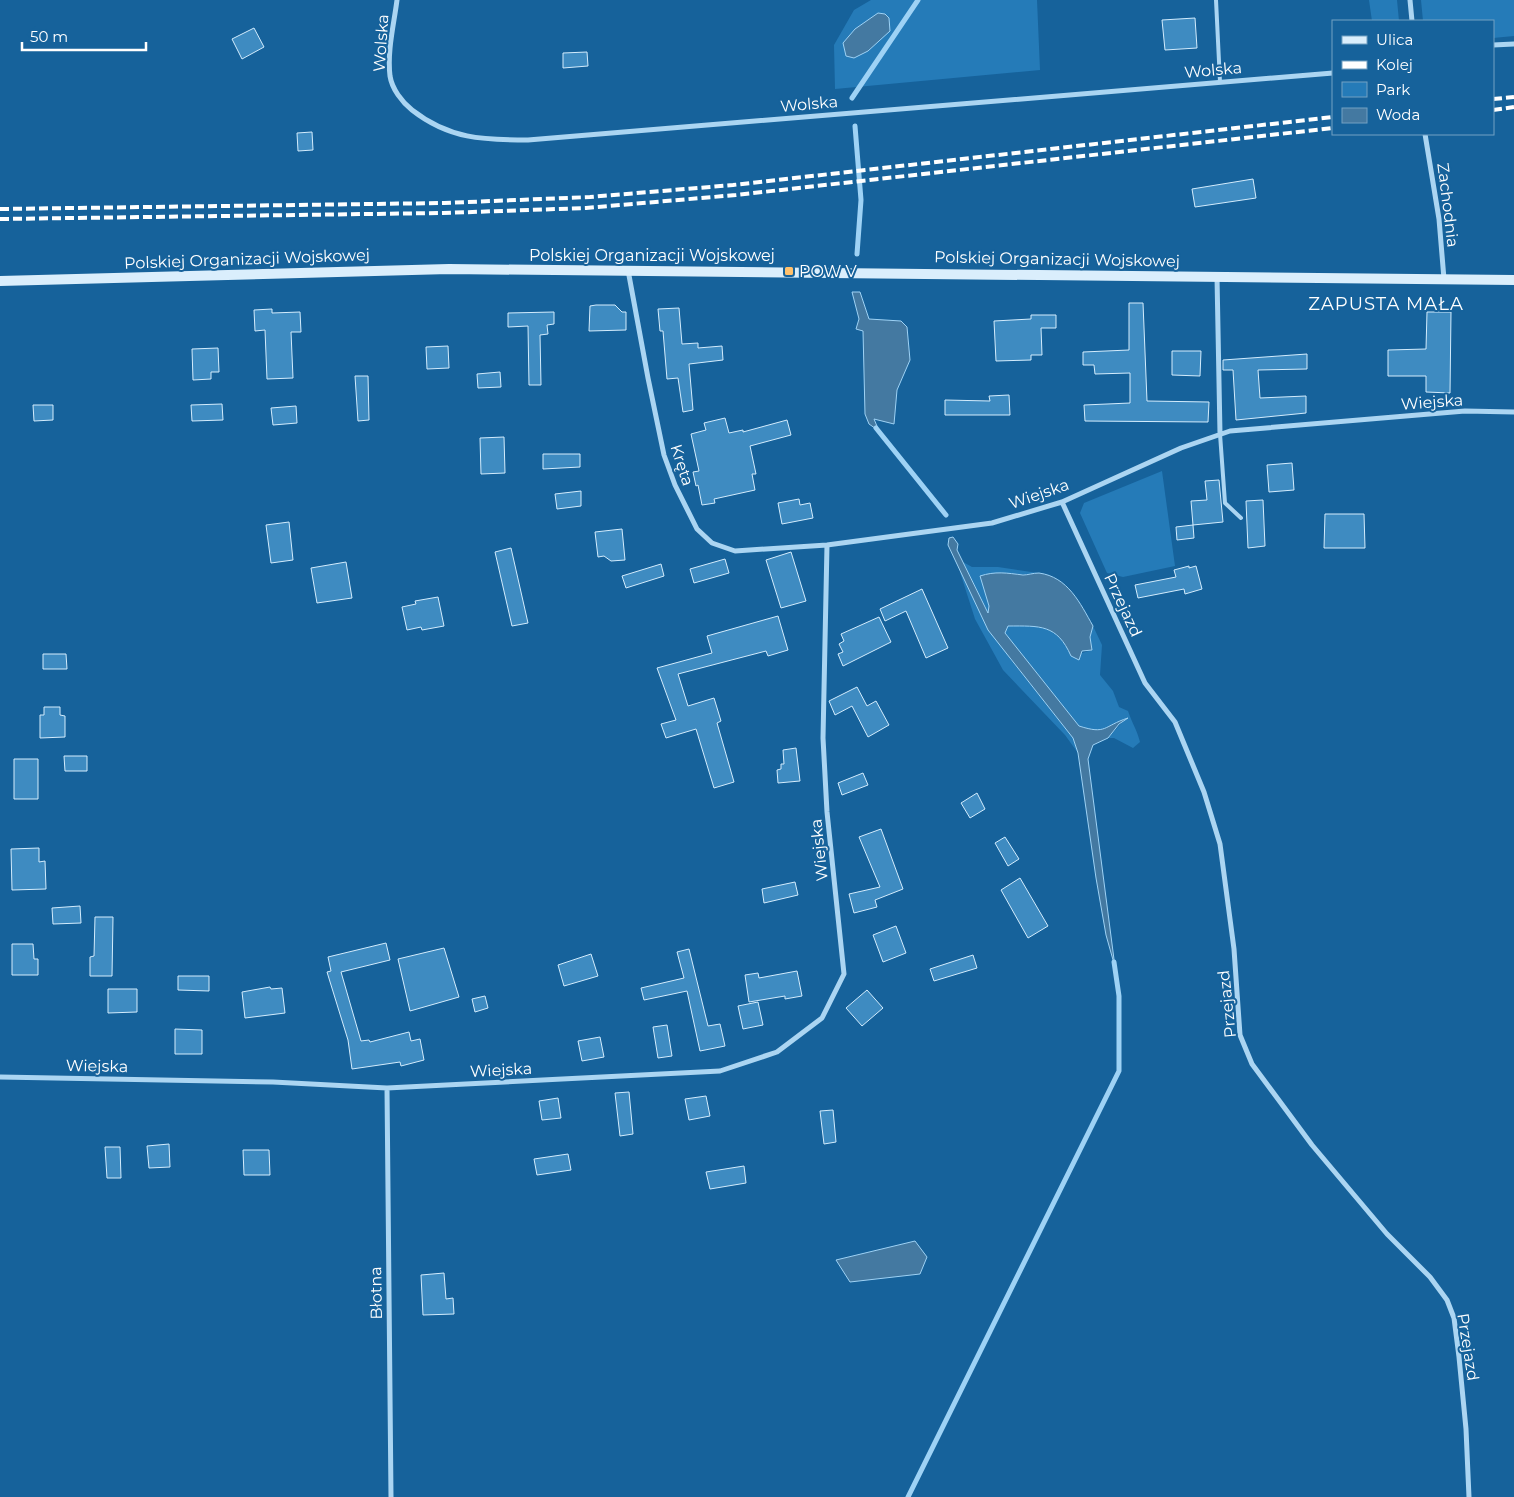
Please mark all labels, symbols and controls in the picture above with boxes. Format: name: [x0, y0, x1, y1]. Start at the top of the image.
street label: Wolska: [370, 13, 392, 73]
scale bar: [22, 20, 146, 52]
legend: [1332, 20, 1494, 135]
text: 50 m: [30, 27, 68, 46]
text: Ulica: [1376, 30, 1413, 49]
text: Kolej: [1376, 55, 1413, 74]
street label: Wolska: [1183, 58, 1243, 82]
text: Park: [1376, 80, 1410, 99]
street label: Wolska: [779, 92, 839, 116]
text: Woda: [1376, 105, 1420, 124]
street label: Zachodnia: [1433, 162, 1463, 248]
street label: Polskiej Organizacji Wojskowej: [124, 245, 370, 273]
street label: Polskiej Organizacji Wojskowej: [529, 246, 775, 265]
street label: Polskiej Organizacji Wojskowej: [934, 247, 1180, 271]
place label: POW V: [799, 262, 858, 281]
marker: POW V: [783, 265, 795, 277]
district label: ZAPUSTA MAŁA: [1308, 293, 1464, 315]
street label: Wiejska: [1400, 390, 1464, 414]
street label: Kręta: [666, 442, 698, 488]
street label: Wiejska: [1006, 475, 1072, 513]
street label: Przejazd: [1100, 570, 1146, 640]
street label: Wiejska: [806, 818, 832, 882]
street label: Przejazd: [1214, 969, 1240, 1039]
street label: Wiejska: [66, 1056, 128, 1076]
street label: Wiejska: [469, 1059, 533, 1081]
street label: Błotna: [366, 1266, 386, 1320]
street label: Przejazd: [1453, 1312, 1483, 1382]

